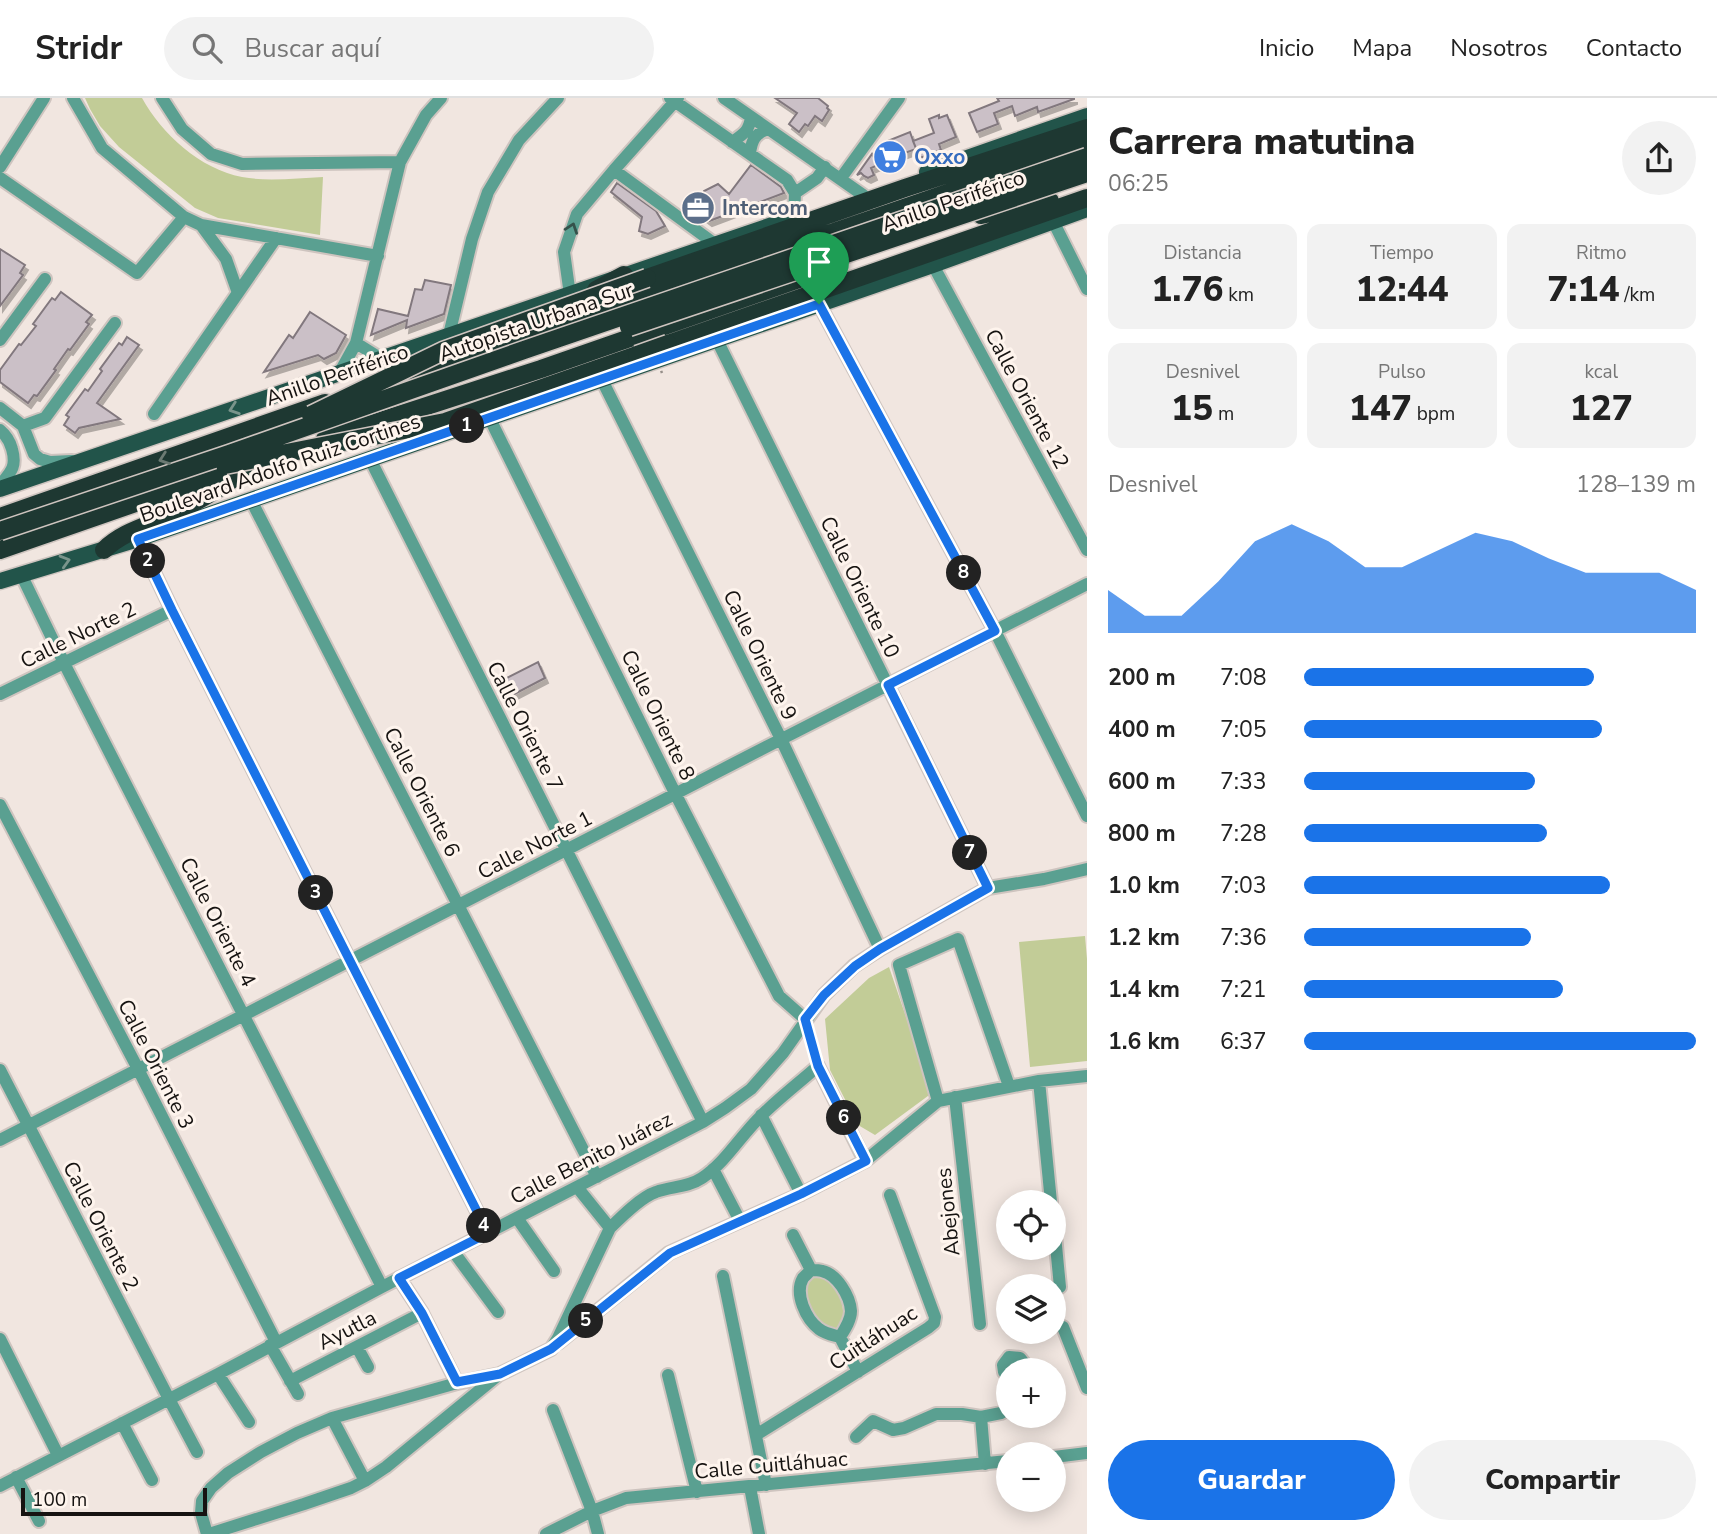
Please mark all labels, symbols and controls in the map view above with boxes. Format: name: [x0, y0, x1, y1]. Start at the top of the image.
search box: [164, 17, 654, 80]
text: Stridr: [35, 26, 122, 71]
icon: search: [188, 29, 226, 67]
text: Buscar aquí: [244, 31, 380, 66]
text: Inicio: [1259, 32, 1314, 64]
text: Mapa: [1352, 32, 1412, 64]
text: Nosotros: [1450, 32, 1548, 64]
text: Contacto: [1586, 32, 1682, 64]
text: Carrera matutina: [1108, 116, 1416, 167]
button: share: [1622, 121, 1696, 195]
supermarket icon: Oxxo: [871, 138, 909, 176]
place label: Oxxo: [914, 143, 965, 171]
street label: Anillo Periférico: [878, 163, 1028, 239]
text: 06:25: [1108, 168, 1168, 199]
office icon: Intercom: [679, 189, 717, 227]
place label: Intercom: [722, 194, 808, 222]
one-way arrow: [564, 223, 578, 235]
pin: [789, 232, 849, 304]
text: Distancia: [1163, 240, 1242, 266]
text: Tiempo: [1370, 240, 1434, 266]
text: Ritmo: [1576, 240, 1627, 266]
icon: arrive: [800, 243, 838, 281]
text: 1.76: [1151, 266, 1223, 313]
text: 12:44: [1355, 266, 1449, 313]
text: 7:14: [1547, 266, 1619, 313]
street label: Autopista Urbana Sur: [435, 275, 637, 368]
text: km: [1223, 282, 1254, 308]
text: /km: [1619, 282, 1655, 308]
street label: Calle Oriente 12: [978, 324, 1076, 474]
street label: Anillo Periférico: [262, 337, 412, 413]
text: Desnivel: [1166, 359, 1240, 385]
text: Pulso: [1378, 359, 1426, 385]
text: kcal: [1584, 359, 1618, 385]
text: 15: [1171, 385, 1213, 432]
text: 147: [1349, 385, 1412, 432]
text: 127: [1570, 385, 1633, 432]
one-way arrow: [229, 401, 241, 415]
text: m: [1213, 401, 1234, 427]
text: bpm: [1412, 401, 1455, 427]
street label: Boulevard Adolfo Ruiz Cortines: [136, 407, 424, 529]
pin: 1: [449, 408, 484, 444]
text: 1: [461, 412, 472, 438]
one-way arrow: [159, 451, 171, 465]
text: Desnivel: [1108, 469, 1198, 500]
text: 128–139 m: [1576, 469, 1696, 500]
street label: Calle Oriente 10: [814, 511, 906, 663]
pin: 2: [130, 544, 166, 578]
text: 2: [142, 547, 153, 573]
one-way arrow: [59, 555, 71, 569]
pin: 8: [946, 556, 982, 590]
text: 8: [958, 559, 969, 585]
street label: Calle Oriente 9: [716, 585, 804, 725]
street label: Calle Norte 2: [15, 595, 141, 675]
street label: Calle Oriente 8: [614, 645, 702, 785]
street label: Calle Oriente 7: [480, 656, 570, 796]
text: 200 m: [1108, 662, 1176, 693]
text: 7:08: [1220, 662, 1267, 693]
text: 400 m: [1108, 714, 1176, 745]
text: 7:05: [1220, 714, 1267, 745]
street label: Calle Oriente 6: [377, 722, 467, 862]
text: 600 m: [1108, 766, 1176, 797]
text: 7:33: [1220, 766, 1267, 797]
street label: Calle Norte 1: [473, 804, 597, 886]
text: 800 m: [1108, 818, 1176, 849]
text: 7:28: [1220, 818, 1267, 849]
pin: 7: [953, 836, 988, 870]
text: 7: [964, 839, 975, 865]
street label: Calle Oriente 4: [173, 852, 263, 992]
text: 1.0 km: [1108, 870, 1180, 901]
text: 7:03: [1220, 870, 1267, 901]
pin: 3: [298, 876, 334, 910]
text: 3: [310, 879, 321, 905]
text: 1.2 km: [1108, 922, 1180, 953]
text: 7:36: [1220, 922, 1267, 953]
text: 1.4 km: [1108, 974, 1180, 1005]
text: 7:21: [1220, 974, 1267, 1005]
street label: Calle Oriente 3: [111, 994, 201, 1134]
text: 1.6 km: [1108, 1026, 1180, 1057]
text: 6:37: [1220, 1026, 1267, 1057]
pin: 6: [826, 1100, 862, 1136]
text: 6: [838, 1104, 849, 1130]
street label: Calle Benito Juárez: [505, 1105, 677, 1211]
street label: Calle Oriente 2: [56, 1156, 146, 1296]
street label: Abejones: [929, 1166, 967, 1258]
map controls: [996, 1190, 1066, 1512]
button: locate: [996, 1190, 1066, 1260]
pin: 4: [466, 1208, 502, 1244]
text: 4: [478, 1212, 489, 1238]
button: layers: [996, 1274, 1066, 1344]
street label: Cuitláhuac: [824, 1299, 923, 1377]
street label: Ayutla: [313, 1303, 381, 1357]
pin: 5: [568, 1304, 604, 1338]
text: 5: [580, 1307, 591, 1333]
button: +: [996, 1358, 1066, 1428]
button: Guardar: [1108, 1440, 1395, 1520]
button: Compartir: [1409, 1440, 1696, 1520]
button: −: [996, 1442, 1066, 1512]
street label: Calle Cuitláhuac: [693, 1444, 849, 1486]
scale bar: [21, 1485, 206, 1517]
text: 100 m: [32, 1487, 87, 1513]

